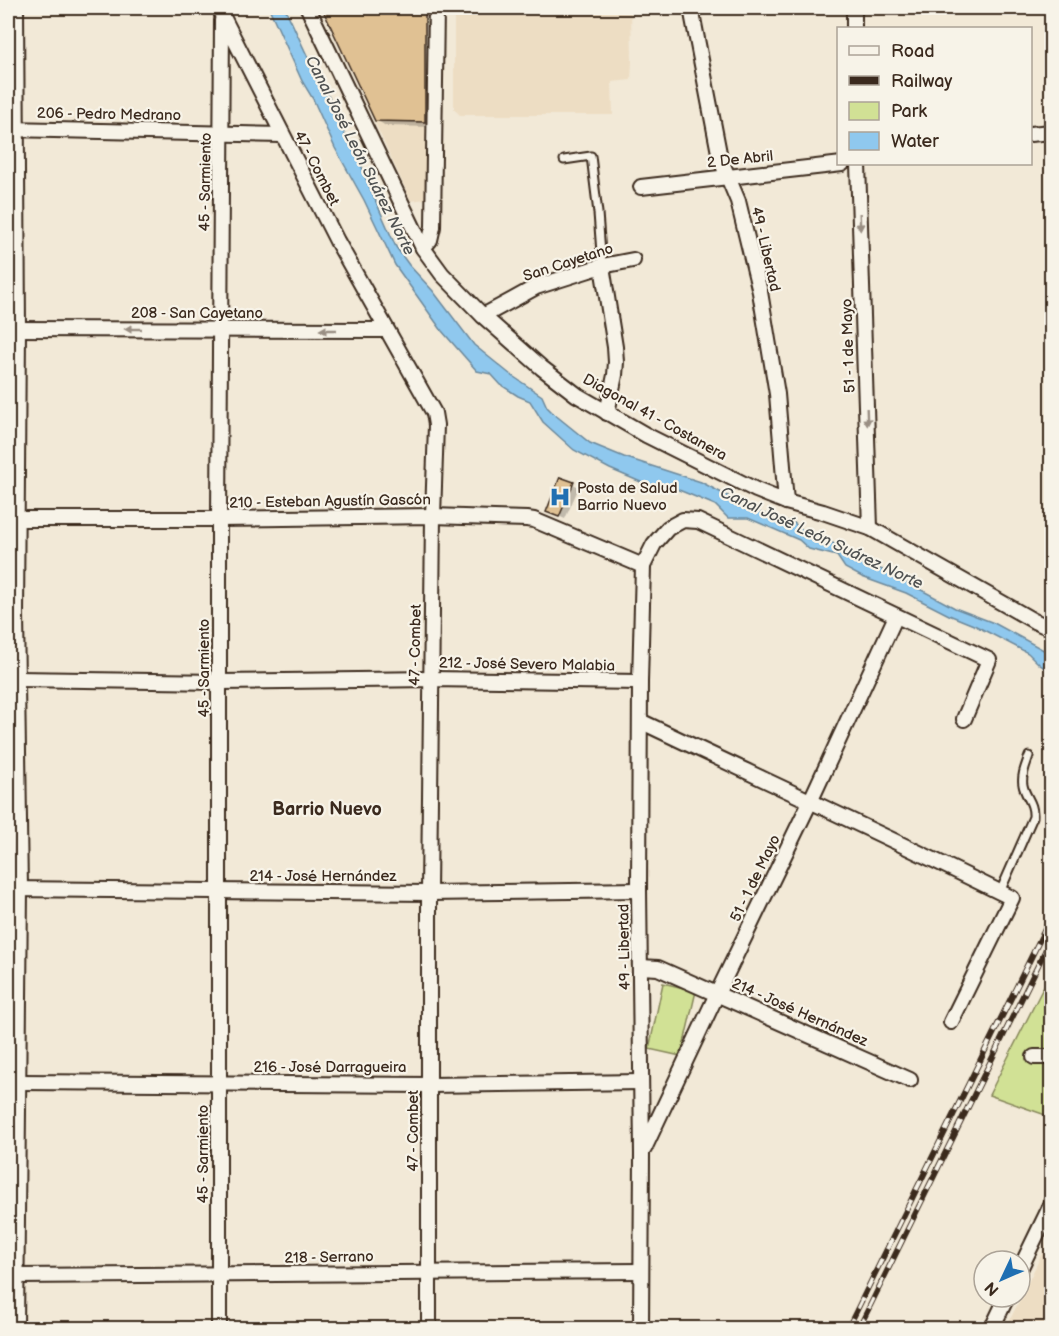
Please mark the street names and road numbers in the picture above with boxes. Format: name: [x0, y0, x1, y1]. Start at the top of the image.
street label: 206 - Pedro Medrano: [37, 104, 181, 125]
street label: 47 - Combet: [290, 128, 344, 209]
street label: 45 - Sarmiento: [195, 132, 216, 232]
street label: 2 De Abril: [706, 147, 774, 172]
street label: 49 - Libertad: [747, 205, 785, 293]
street label: San Cayetano: [521, 239, 616, 286]
street label: 51 - 1 de Mayo: [837, 298, 860, 394]
street label: 208 - San Cayetano: [131, 304, 263, 323]
street label: Diagonal 41 - Costanera: [579, 370, 730, 465]
street label: 210 - Esteban Agustín Gascón: [229, 490, 431, 513]
street label: 47 - Combet: [405, 604, 426, 686]
street label: 45 - Sarmiento: [195, 619, 214, 717]
street label: 212 - José Severo Malabia: [439, 653, 615, 676]
street label: 51 - 1 de Mayo: [726, 832, 785, 925]
street label: 214 - José Hernández: [249, 867, 397, 886]
street label: 49 - Libertad: [614, 904, 635, 990]
street label: 214 - José Hernández: [729, 974, 872, 1051]
street label: 216 - José Darragueira: [253, 1058, 407, 1077]
street label: 47 - Combet: [404, 1090, 423, 1172]
street label: 45 - Sarmiento: [194, 1105, 213, 1203]
street label: 218 - Serrano: [284, 1247, 374, 1268]

